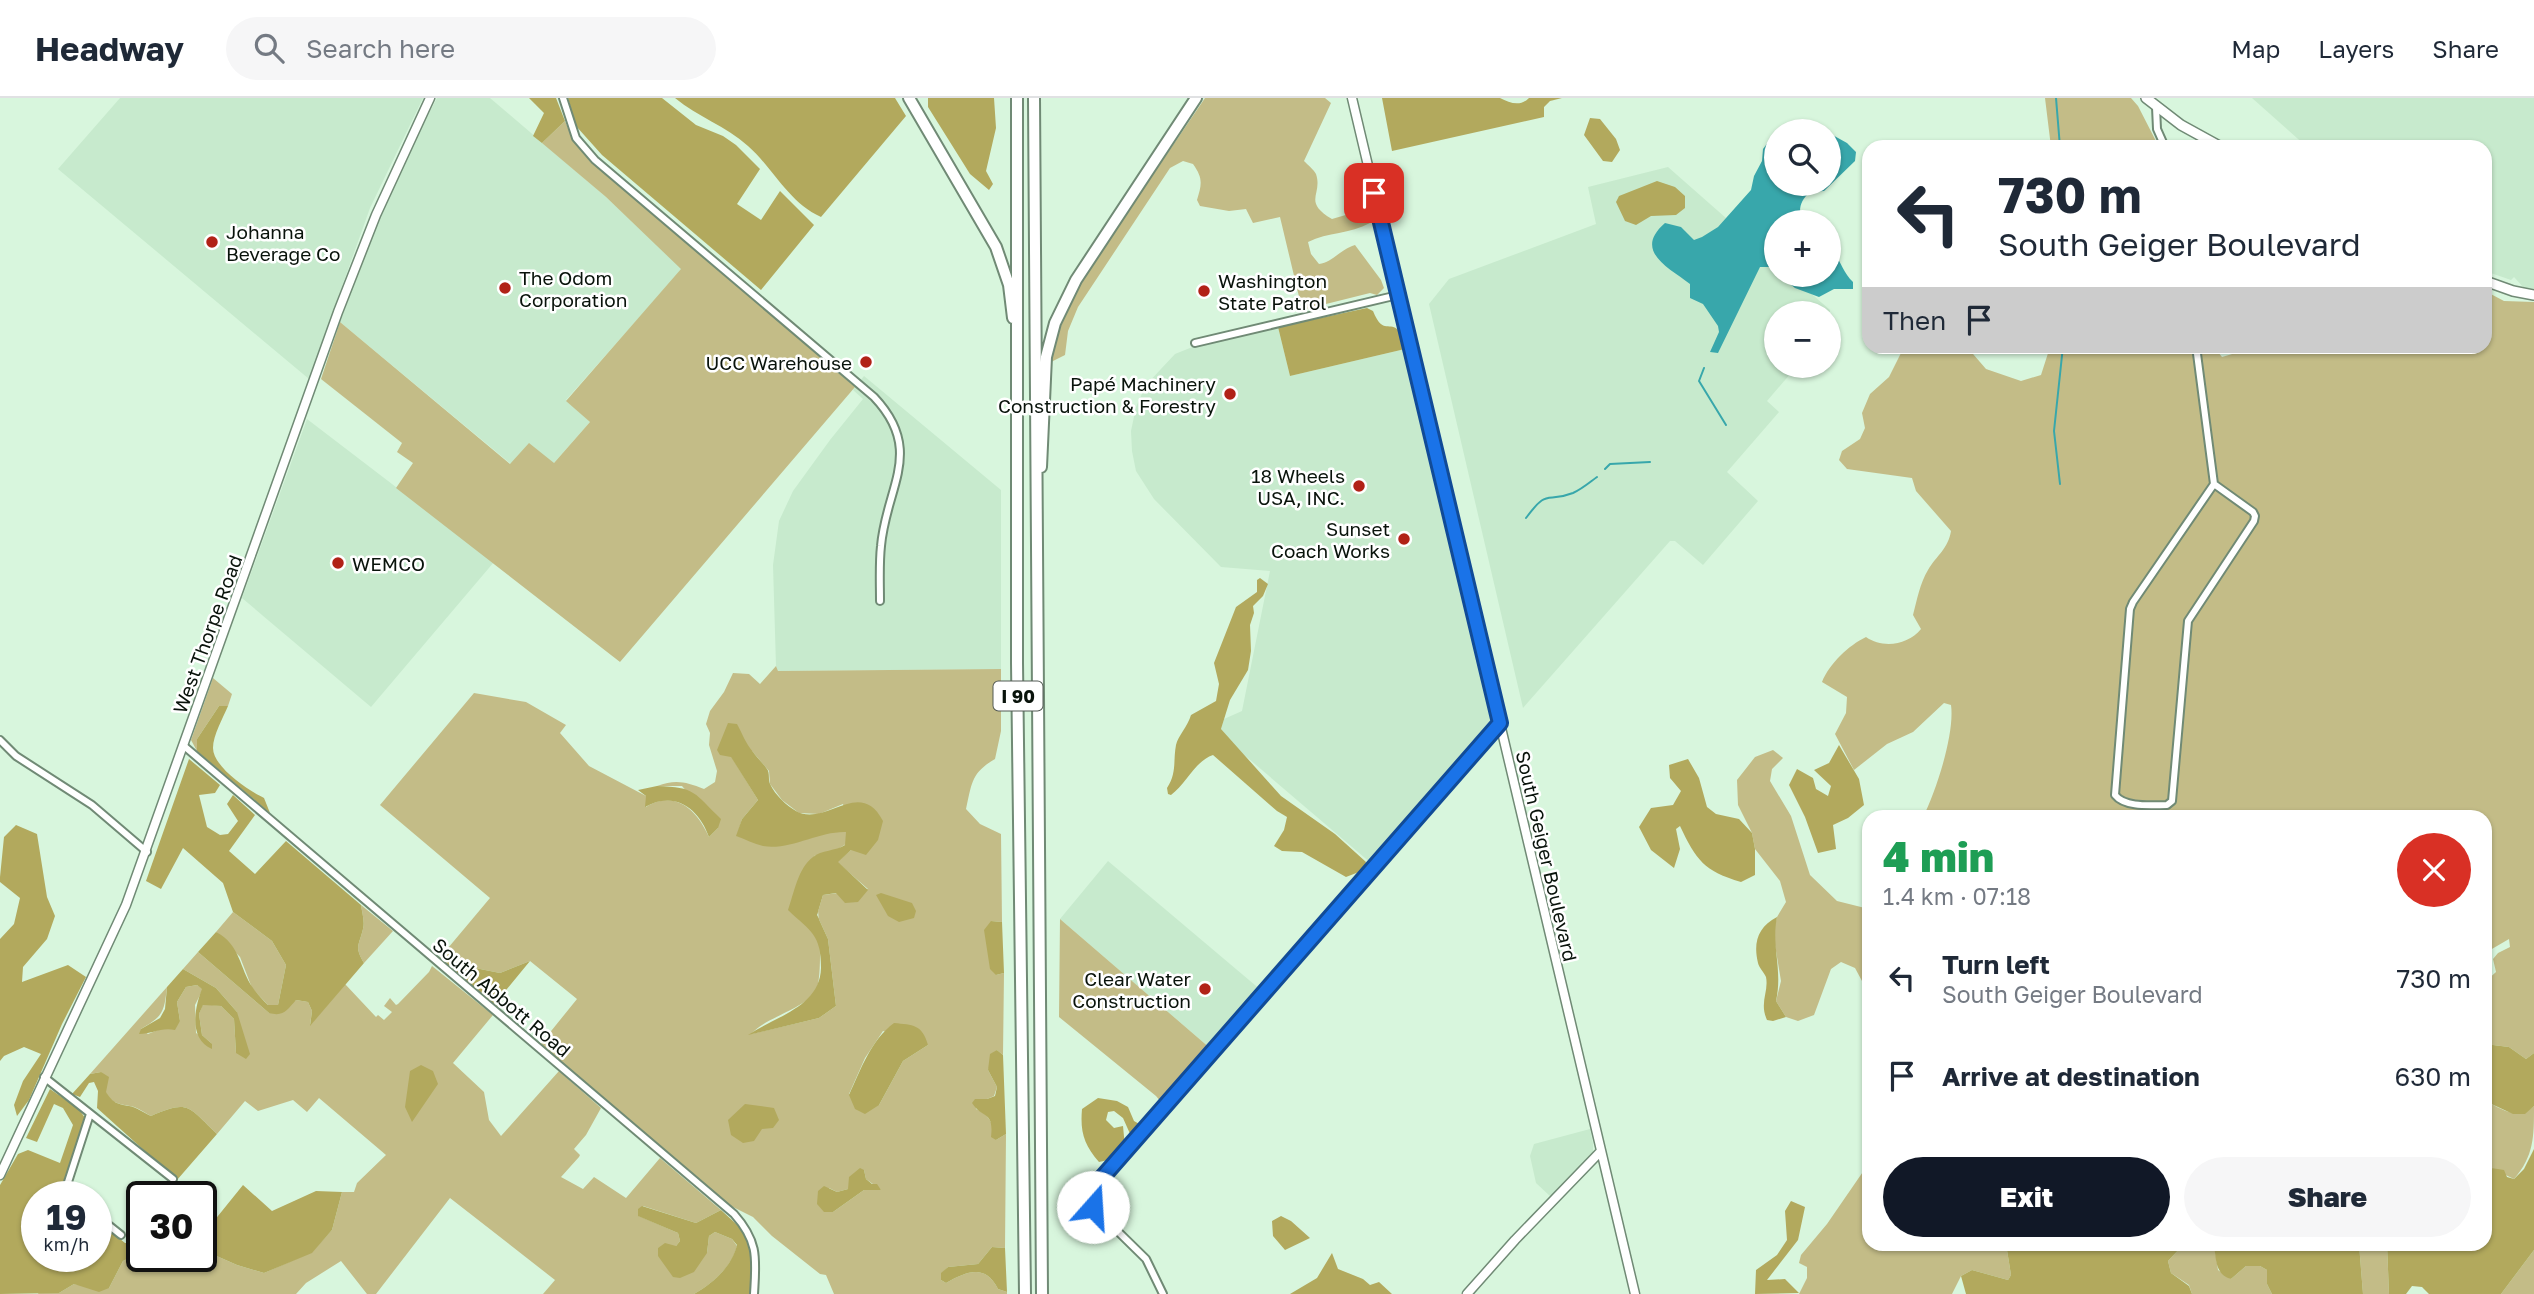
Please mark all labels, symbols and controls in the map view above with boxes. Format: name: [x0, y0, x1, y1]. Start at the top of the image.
search box: [226, 17, 716, 80]
text: Headway: [35, 29, 184, 68]
icon: search: [250, 29, 288, 67]
text: Search here: [306, 33, 455, 64]
text: Map: [2231, 34, 2280, 63]
text: Layers: [2318, 34, 2394, 63]
text: Share: [2432, 34, 2499, 63]
map controls: [1764, 119, 1841, 378]
button: search: [1764, 119, 1841, 196]
pin: [1344, 163, 1404, 223]
text: 730 m: [1998, 165, 2142, 224]
icon: left: [1883, 168, 1974, 259]
icon: arrive: [1355, 174, 1393, 212]
button: +: [1764, 210, 1841, 287]
place label: Johanna Beverage Co: [226, 220, 340, 265]
text: South Geiger Boulevard: [1998, 225, 2361, 263]
marker: Johanna Beverage Co: [204, 234, 220, 250]
place label: The Odom Corporation: [519, 266, 627, 311]
place label: Washington State Patrol: [1218, 269, 1327, 314]
marker: The Odom Corporation: [497, 280, 513, 296]
marker: Washington State Patrol: [1196, 283, 1212, 299]
button: −: [1764, 301, 1841, 378]
icon: arrive: [1960, 301, 1998, 339]
text: Then: [1883, 305, 1946, 336]
place label: UCC Warehouse: [705, 351, 852, 374]
marker: UCC Warehouse: [858, 354, 874, 370]
place label: Papé Machinery Construction & Forestry: [998, 372, 1216, 417]
marker: Papé Machinery Construction & Forestry: [1222, 386, 1238, 402]
place label: 18 Wheels USA, INC.: [1251, 464, 1345, 509]
marker: 18 Wheels USA, INC.: [1351, 478, 1367, 494]
place label: Sunset Coach Works: [1271, 517, 1390, 562]
marker: Sunset Coach Works: [1396, 531, 1412, 547]
street label: West Thorpe Road: [168, 552, 246, 716]
place label: WEMCO: [352, 552, 425, 575]
marker: WEMCO: [330, 555, 346, 571]
road number: I 90: [993, 682, 1042, 710]
street label: South Geiger Boulevard: [1512, 749, 1582, 963]
text: 4 min: [1883, 831, 1994, 881]
button: close: [2397, 833, 2471, 907]
text: 1.4 km · 07:18: [1883, 882, 2031, 910]
street label: South Abbott Road: [428, 933, 576, 1061]
text: Turn left: [1942, 949, 2050, 980]
icon: left: [1883, 959, 1921, 997]
text: 730 m: [2396, 963, 2471, 994]
place label: Clear Water Construction: [1072, 967, 1192, 1012]
text: South Geiger Boulevard: [1942, 980, 2203, 1008]
marker: Clear Water Construction: [1197, 981, 1213, 997]
icon: arrive: [1883, 1057, 1921, 1095]
text: Arrive at destination: [1942, 1061, 2200, 1092]
text: 630 m: [2394, 1061, 2471, 1092]
button: Exit: [1883, 1157, 2170, 1237]
button: Share: [2184, 1157, 2471, 1237]
position arrow: [1056, 1170, 1130, 1244]
speed limit sign: 30: [126, 1181, 217, 1272]
text: 19: [46, 1196, 87, 1238]
text: km/h: [44, 1233, 89, 1255]

